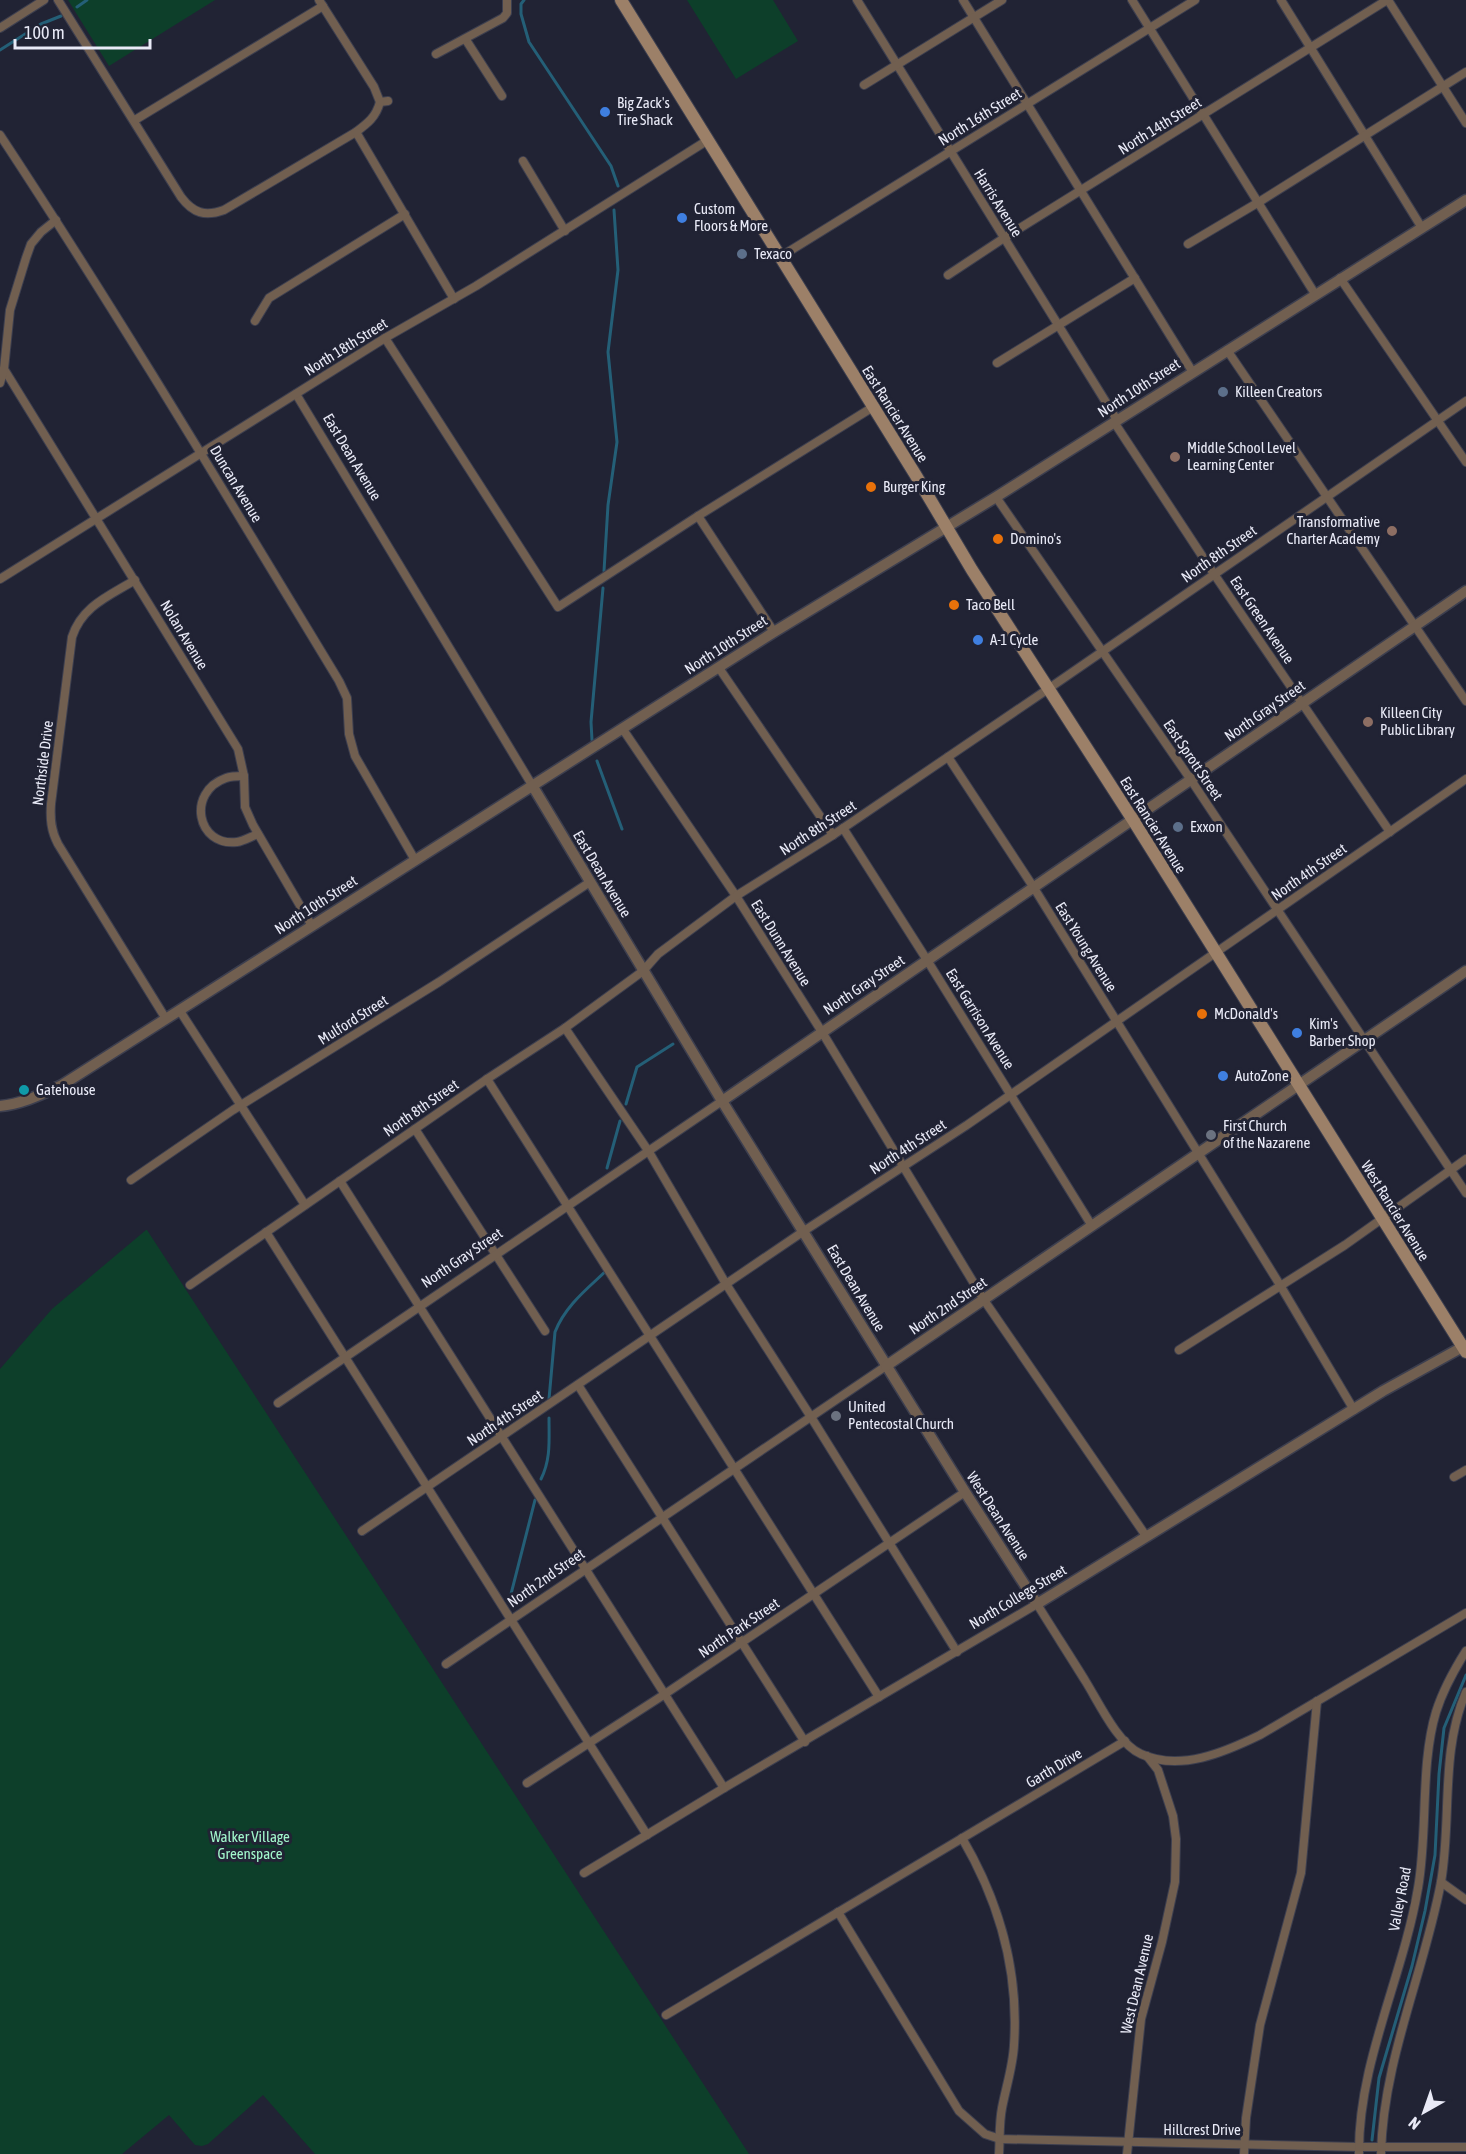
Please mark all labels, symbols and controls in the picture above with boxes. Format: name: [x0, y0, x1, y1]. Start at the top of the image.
scale bar: [15, 12, 150, 50]
text: 100 m: [24, 22, 65, 43]
street label: North 16th Street: [935, 84, 1024, 149]
street label: North 14th Street: [1115, 93, 1204, 158]
place label: Big Zack's Tire Shack: [617, 94, 673, 128]
marker: Big Zack's Tire Shack: [598, 105, 612, 119]
street label: Harris Avenue: [971, 166, 1026, 240]
place label: Custom Floors & More: [694, 200, 768, 234]
marker: Custom Floors & More: [675, 211, 689, 225]
place label: Texaco: [754, 245, 792, 262]
marker: Texaco: [735, 247, 749, 261]
street label: North 18th Street: [301, 314, 390, 379]
street label: North 10th Street: [1094, 355, 1183, 420]
street label: East Rancier Avenue: [859, 362, 932, 465]
place label: Killeen Creators: [1235, 383, 1322, 400]
marker: Killeen Creators: [1216, 385, 1230, 399]
street label: East Dean Avenue: [320, 410, 385, 503]
place label: Middle School Level Learning Center: [1187, 439, 1296, 473]
street label: Duncan Avenue: [207, 442, 266, 525]
marker: Middle School Level Learning Center: [1168, 450, 1182, 464]
place label: Burger King: [883, 478, 946, 495]
marker: Burger King: [864, 480, 878, 494]
place label: Transformative Charter Academy: [1286, 513, 1380, 547]
street label: North 8th Street: [1178, 522, 1259, 586]
marker: Transformative Charter Academy: [1385, 524, 1399, 538]
place label: Domino's: [1010, 530, 1061, 547]
marker: Domino's: [991, 532, 1005, 546]
street label: East Green Avenue: [1227, 573, 1298, 667]
place label: Taco Bell: [966, 596, 1015, 613]
street label: Nolan Avenue: [157, 597, 212, 673]
marker: Taco Bell: [947, 598, 961, 612]
street label: North 10th Street: [681, 612, 770, 677]
place label: A-1 Cycle: [990, 631, 1039, 648]
marker: A-1 Cycle: [971, 633, 985, 647]
street label: North Gray Street: [1221, 677, 1308, 745]
place label: Killeen City Public Library: [1380, 704, 1455, 738]
marker: Killeen City Public Library: [1361, 715, 1375, 729]
street label: East Sprott Street: [1160, 716, 1227, 803]
street label: Northside Drive: [29, 719, 56, 806]
street label: East Rancier Avenue: [1117, 773, 1190, 876]
street label: North 8th Street: [776, 797, 859, 859]
place label: Exxon: [1190, 818, 1223, 835]
marker: Exxon: [1171, 820, 1185, 834]
street label: East Dean Avenue: [570, 827, 635, 920]
street label: North 4th Street: [1268, 840, 1349, 904]
street label: North 10th Street: [271, 872, 360, 937]
street label: East Dunn Avenue: [748, 896, 815, 989]
street label: East Young Avenue: [1052, 899, 1121, 995]
street label: North Gray Street: [820, 951, 907, 1018]
street label: East Garrison Avenue: [943, 965, 1018, 1072]
street label: Mulford Street: [315, 991, 391, 1048]
place label: McDonald's: [1214, 1005, 1278, 1022]
marker: McDonald's: [1195, 1007, 1209, 1021]
place label: Kim's Barber Shop: [1309, 1015, 1376, 1049]
marker: Kim's Barber Shop: [1290, 1026, 1304, 1040]
place label: AutoZone: [1235, 1067, 1289, 1084]
marker: AutoZone: [1216, 1069, 1230, 1083]
street label: North 8th Street: [380, 1076, 461, 1140]
place label: Gatehouse: [36, 1081, 96, 1098]
marker: Gatehouse: [17, 1083, 31, 1097]
street label: North 4th Street: [866, 1116, 949, 1178]
place label: First Church of the Nazarene: [1223, 1117, 1310, 1151]
marker: First Church of the Nazarene: [1204, 1128, 1218, 1142]
street label: West Rancier Avenue: [1358, 1158, 1433, 1264]
street label: North Gray Street: [418, 1224, 505, 1291]
street label: East Dean Avenue: [824, 1241, 889, 1334]
street label: North 2nd Street: [906, 1273, 990, 1338]
street label: North 4th Street: [464, 1386, 546, 1449]
place label: United Pentecostal Church: [848, 1398, 954, 1432]
marker: United Pentecostal Church: [829, 1409, 843, 1423]
street label: West Dean Avenue: [964, 1468, 1033, 1563]
street label: North 2nd Street: [504, 1545, 588, 1610]
street label: North College Street: [966, 1561, 1069, 1632]
street label: North Park Street: [695, 1594, 782, 1661]
street label: Garth Drive: [1023, 1744, 1085, 1791]
park label: Walker Village Greenspace: [210, 1828, 290, 1862]
street label: Valley Road: [1385, 1865, 1414, 1933]
street label: West Dean Avenue: [1117, 1932, 1156, 2035]
north arrow: [1394, 2082, 1454, 2142]
text: N: [1405, 2114, 1424, 2133]
street label: Hillcrest Drive: [1163, 2121, 1241, 2138]

